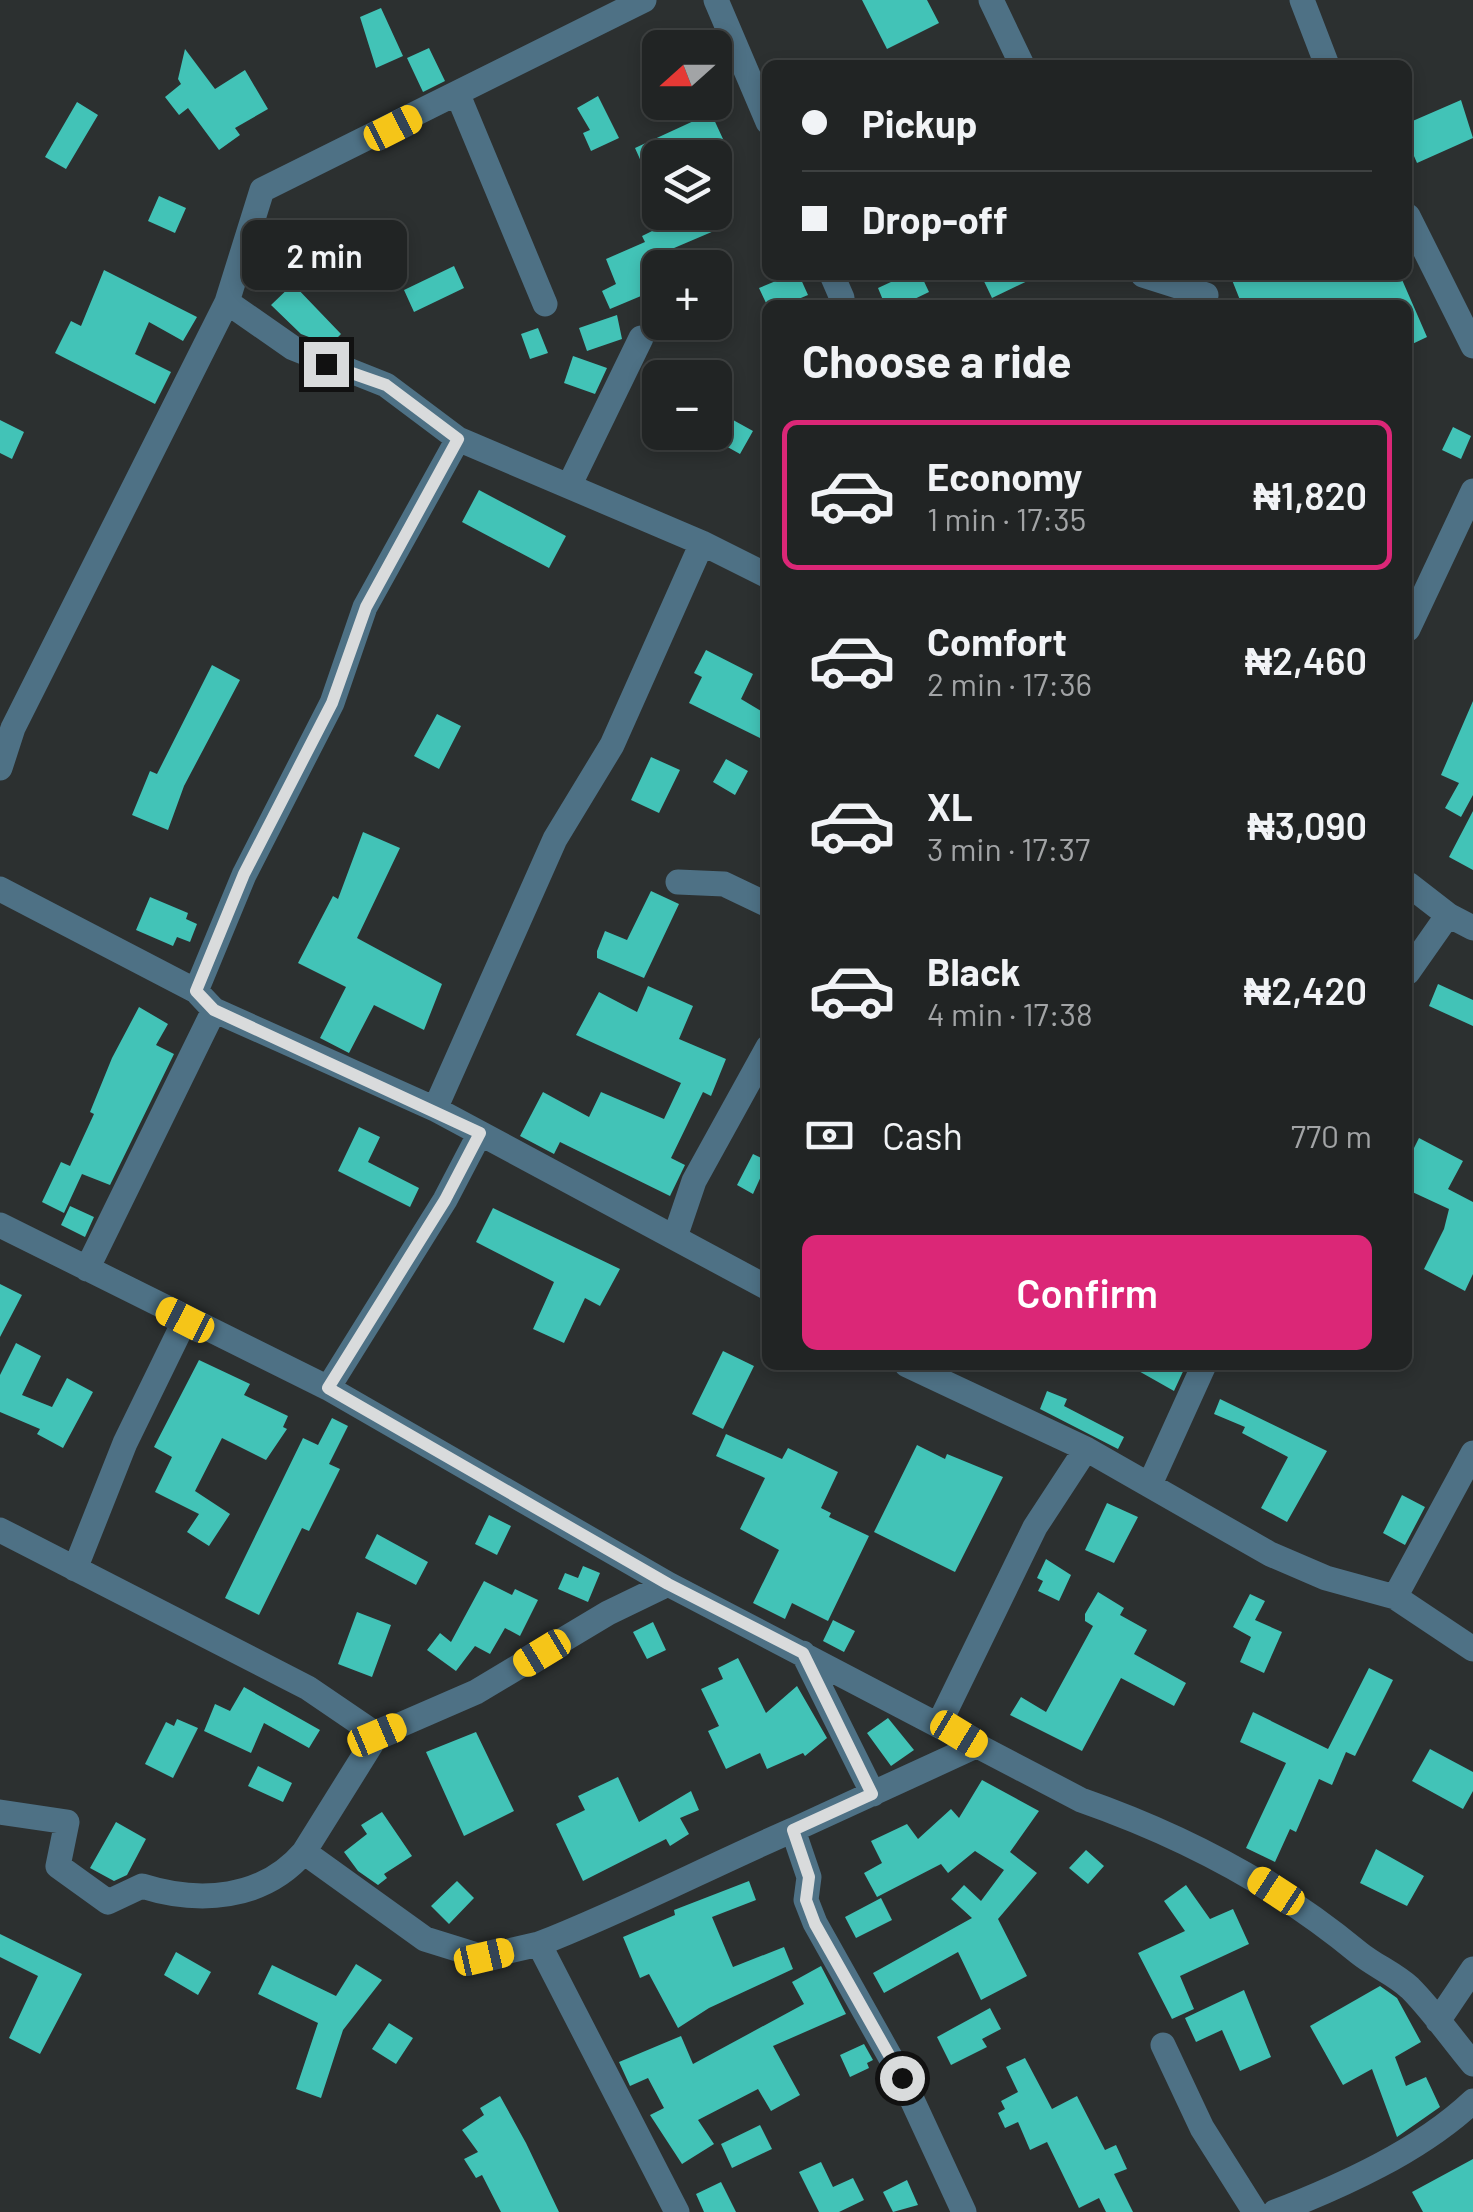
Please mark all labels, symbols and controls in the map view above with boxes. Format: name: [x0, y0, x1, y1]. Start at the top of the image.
north arrow: [642, 30, 732, 120]
map controls: [642, 30, 732, 450]
text: Pickup: [862, 100, 977, 146]
car: [359, 101, 427, 155]
button: layers: [642, 140, 732, 230]
text: Drop-off: [862, 196, 1008, 242]
callout: 2 min: [244, 219, 408, 289]
text: 2 min: [286, 236, 363, 274]
button: +: [642, 250, 732, 340]
text: Choose a ride: [802, 333, 1072, 387]
route end: [304, 342, 349, 387]
button: −: [642, 360, 732, 450]
icon: car: [807, 450, 897, 540]
text: Economy: [927, 453, 1082, 499]
text: ₦1,820: [1253, 472, 1367, 518]
text: 1 min · 17:35: [927, 499, 1086, 537]
icon: car: [807, 615, 897, 705]
text: Comfort: [927, 618, 1067, 664]
text: ₦2,460: [1245, 637, 1367, 683]
text: 2 min · 17:36: [927, 664, 1092, 702]
icon: car: [807, 780, 897, 870]
text: XL: [927, 783, 973, 829]
text: ₦3,090: [1247, 802, 1367, 848]
text: 3 min · 17:37: [927, 829, 1090, 867]
icon: car: [807, 945, 897, 1035]
text: Black: [927, 948, 1021, 994]
text: ₦2,420: [1244, 967, 1367, 1013]
text: 4 min · 17:38: [927, 994, 1093, 1032]
icon: cash: [802, 1108, 857, 1163]
text: Cash: [882, 1112, 963, 1158]
text: 770 m: [1291, 1116, 1372, 1154]
button: Confirm: [802, 1235, 1372, 1350]
car: [151, 1293, 219, 1347]
car: [509, 1625, 575, 1681]
car: [926, 1706, 992, 1762]
car: [344, 1709, 410, 1761]
car: [1243, 1862, 1309, 1920]
car: [451, 1936, 517, 1978]
route start: [880, 2056, 925, 2101]

